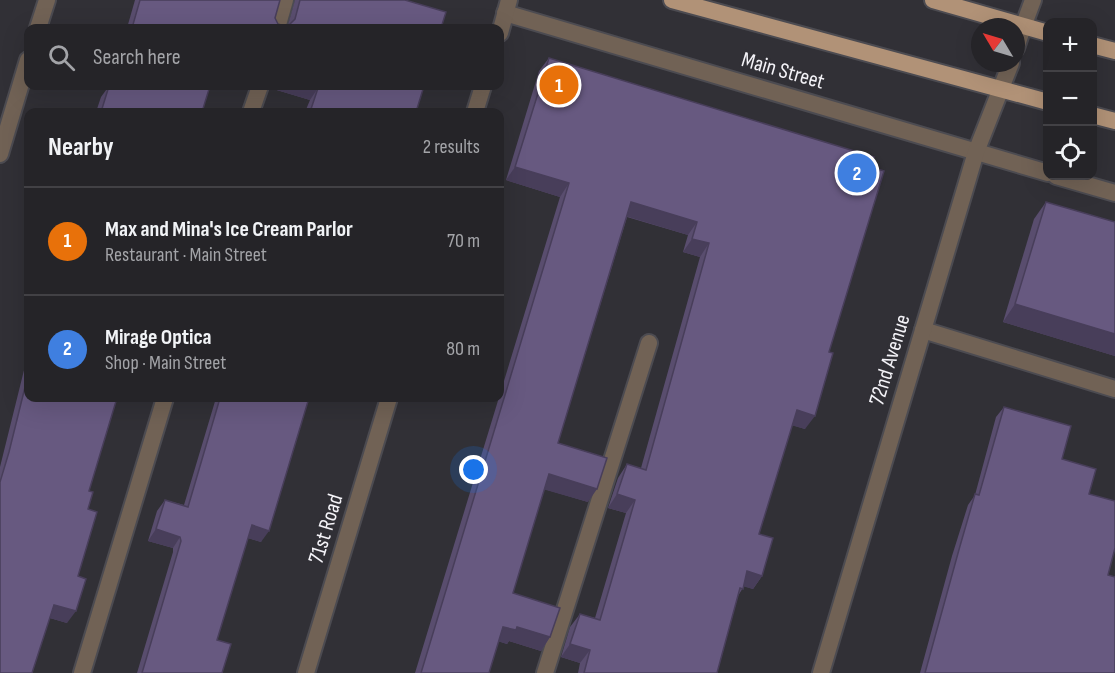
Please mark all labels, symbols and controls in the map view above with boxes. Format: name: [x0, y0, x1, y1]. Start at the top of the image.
north arrow: [971, 18, 1025, 72]
map controls: [1043, 18, 1097, 180]
button: +: [1043, 18, 1097, 72]
search box: [24, 24, 504, 90]
icon: search: [45, 41, 78, 74]
text: Search here: [93, 44, 180, 71]
street label: Main Street: [738, 46, 828, 96]
pin: 1: [540, 62, 578, 107]
button: −: [1043, 72, 1097, 126]
button: locate: [1043, 126, 1097, 180]
text: Nearby: [48, 132, 114, 163]
text: 2 results: [423, 135, 480, 159]
pin: 2: [838, 150, 876, 195]
text: Max and Mina's Ice Cream Parlor: [105, 216, 353, 243]
text: 1: [64, 229, 71, 253]
text: 70 m: [447, 229, 480, 253]
text: Restaurant · Main Street: [105, 243, 267, 267]
street label: 72nd Avenue: [863, 311, 917, 409]
text: Mirage Optica: [105, 324, 212, 351]
text: 2: [63, 337, 72, 361]
text: 80 m: [446, 337, 480, 361]
text: Shop · Main Street: [105, 351, 226, 375]
your location: [459, 455, 488, 484]
street label: 71st Road: [303, 491, 349, 567]

